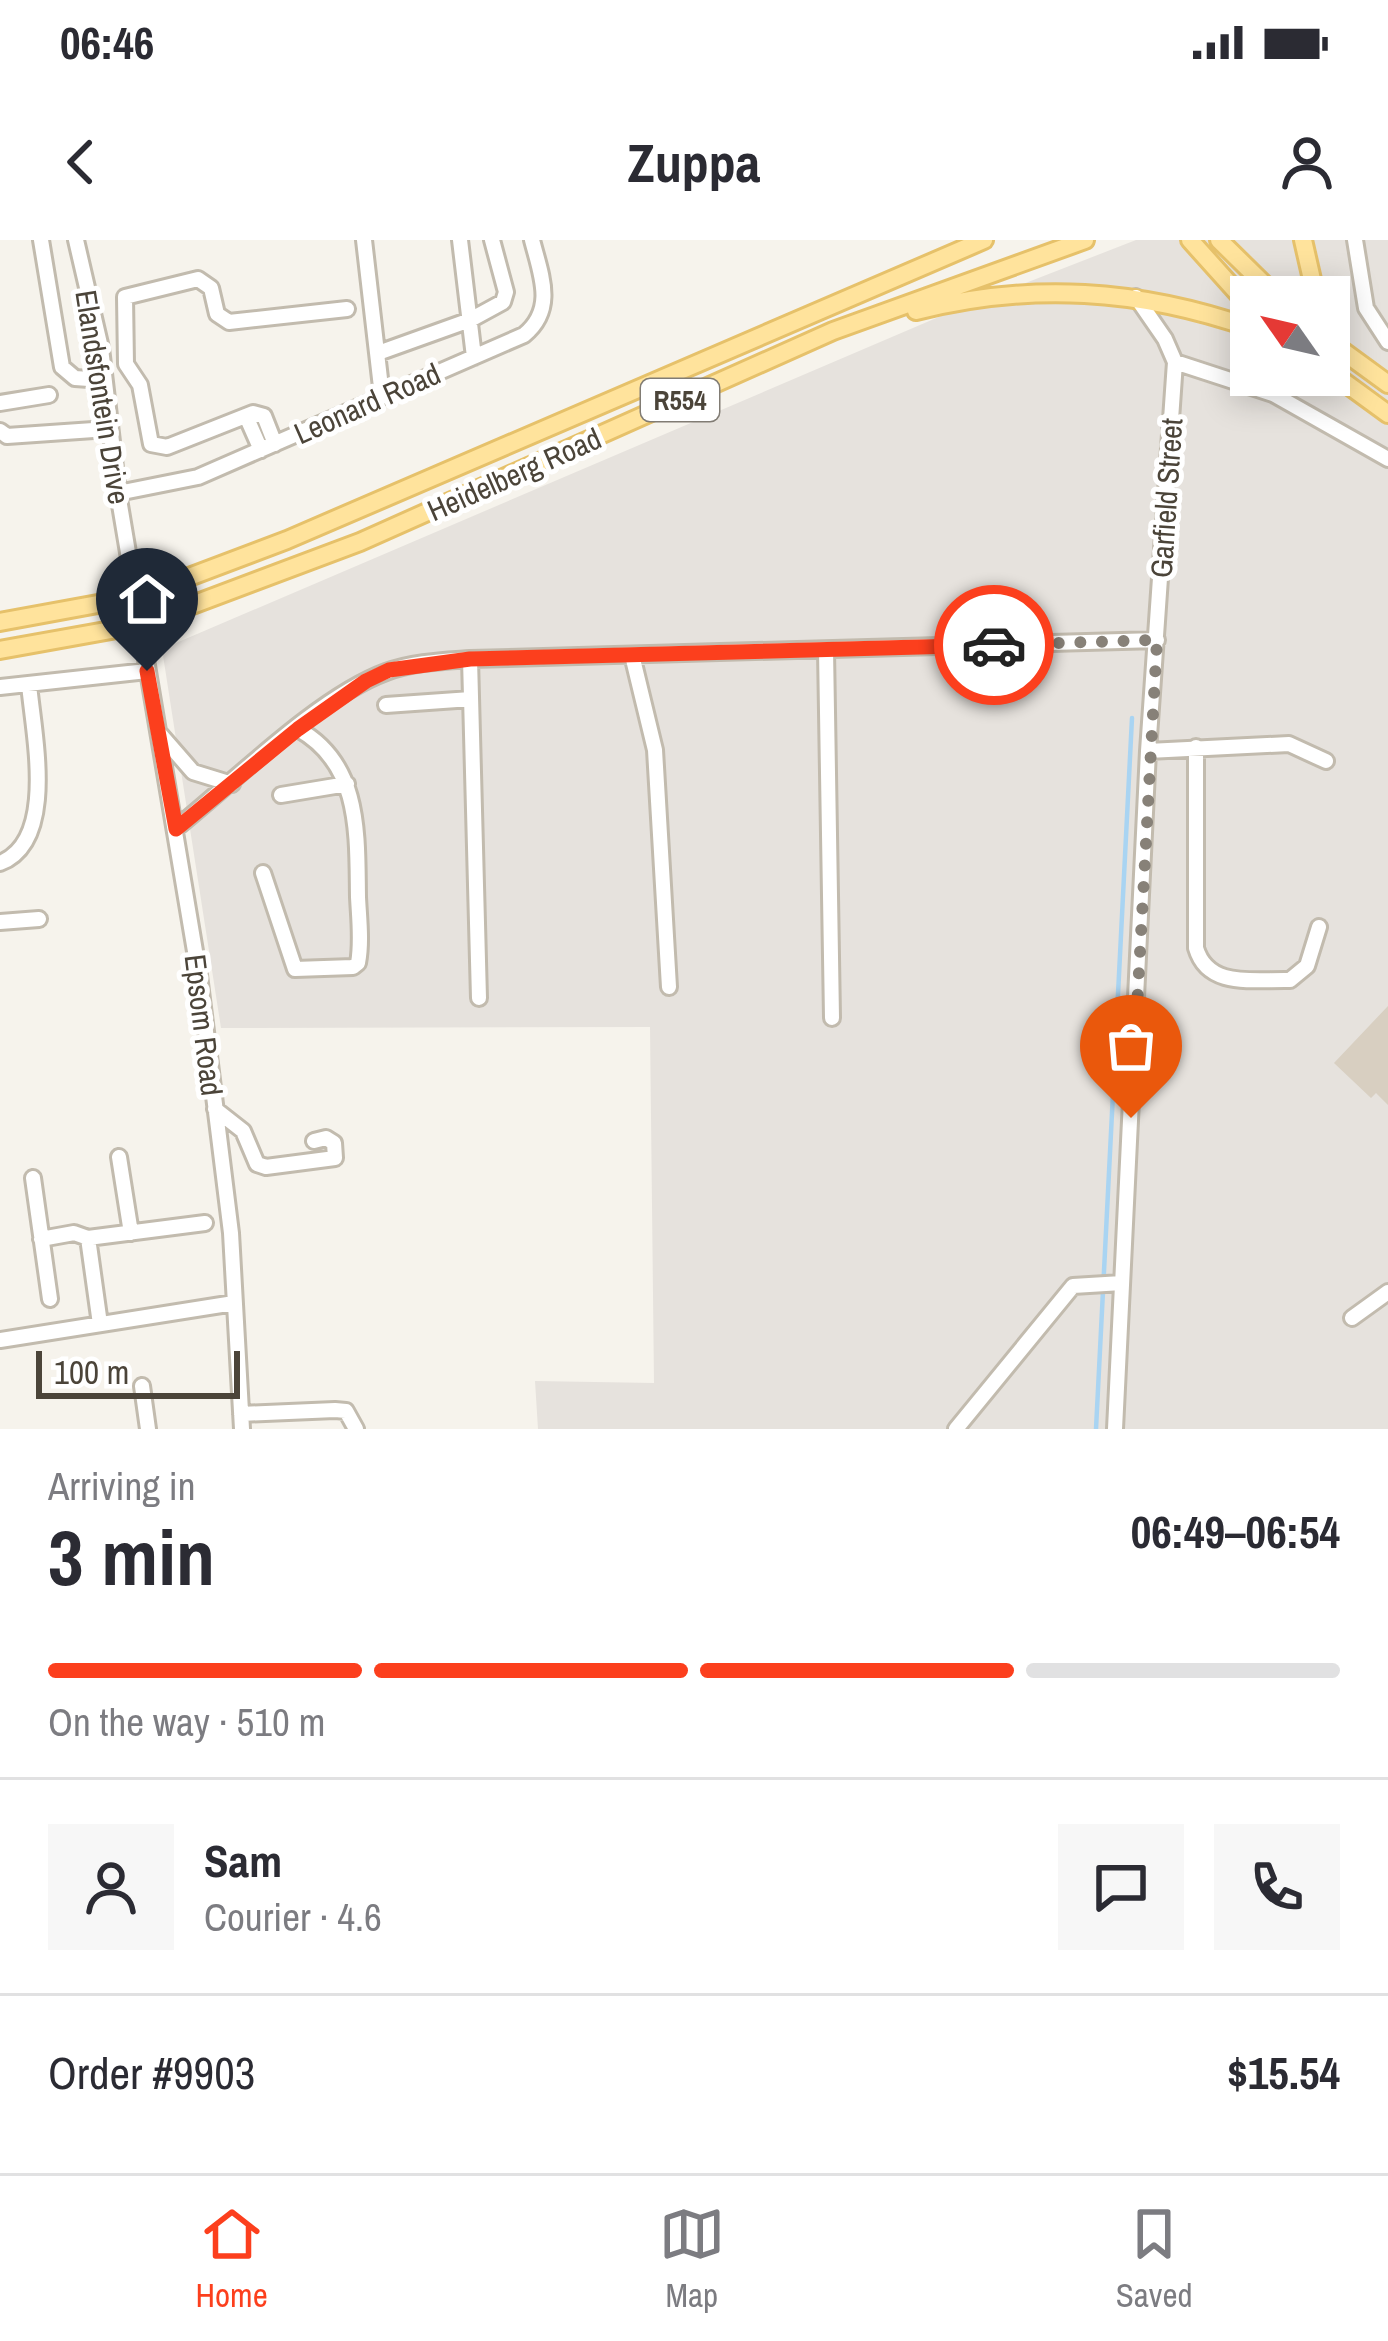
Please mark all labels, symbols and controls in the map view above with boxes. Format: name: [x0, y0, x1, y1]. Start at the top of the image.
text: 06:46: [60, 12, 154, 73]
text: Zuppa: [628, 126, 760, 199]
icon: back: [48, 129, 114, 195]
icon: person: [1274, 129, 1340, 195]
north arrow: [1230, 276, 1350, 396]
map controls: [1230, 276, 1350, 396]
street label: Elandsfontein Drive: [66, 287, 140, 507]
street label: Leonard Road: [288, 353, 446, 453]
road number: R554: [641, 379, 719, 421]
street label: Garfield Street: [1140, 417, 1192, 579]
street label: Heidelberg Road: [421, 418, 607, 530]
pin: [96, 548, 198, 671]
icon: home: [114, 566, 180, 632]
courier: [934, 585, 1054, 705]
icon: car: [961, 612, 1027, 678]
street label: Epsom Road: [175, 952, 233, 1098]
pin: [1080, 995, 1182, 1118]
icon: bag: [1098, 1013, 1164, 1079]
scale bar: [36, 1345, 240, 1398]
text: 100 m: [54, 1350, 129, 1394]
text: Arriving in: [48, 1460, 196, 1512]
text: 06:49–06:54: [1131, 1501, 1340, 1562]
text: 3 min: [48, 1504, 215, 1609]
text: On the way · 510 m: [48, 1696, 325, 1748]
button: person: [48, 1824, 174, 1950]
button: chat: [1058, 1824, 1184, 1950]
button: phone: [1214, 1824, 1340, 1950]
text: Sam: [204, 1830, 282, 1891]
text: Courier · 4.6: [204, 1891, 382, 1943]
text: Order #9903: [48, 2042, 255, 2103]
text: $15.54: [1227, 2042, 1340, 2103]
tab: Home: [196, 2201, 268, 2317]
tab: Map: [659, 2201, 725, 2317]
tab: Saved: [1116, 2201, 1192, 2317]

